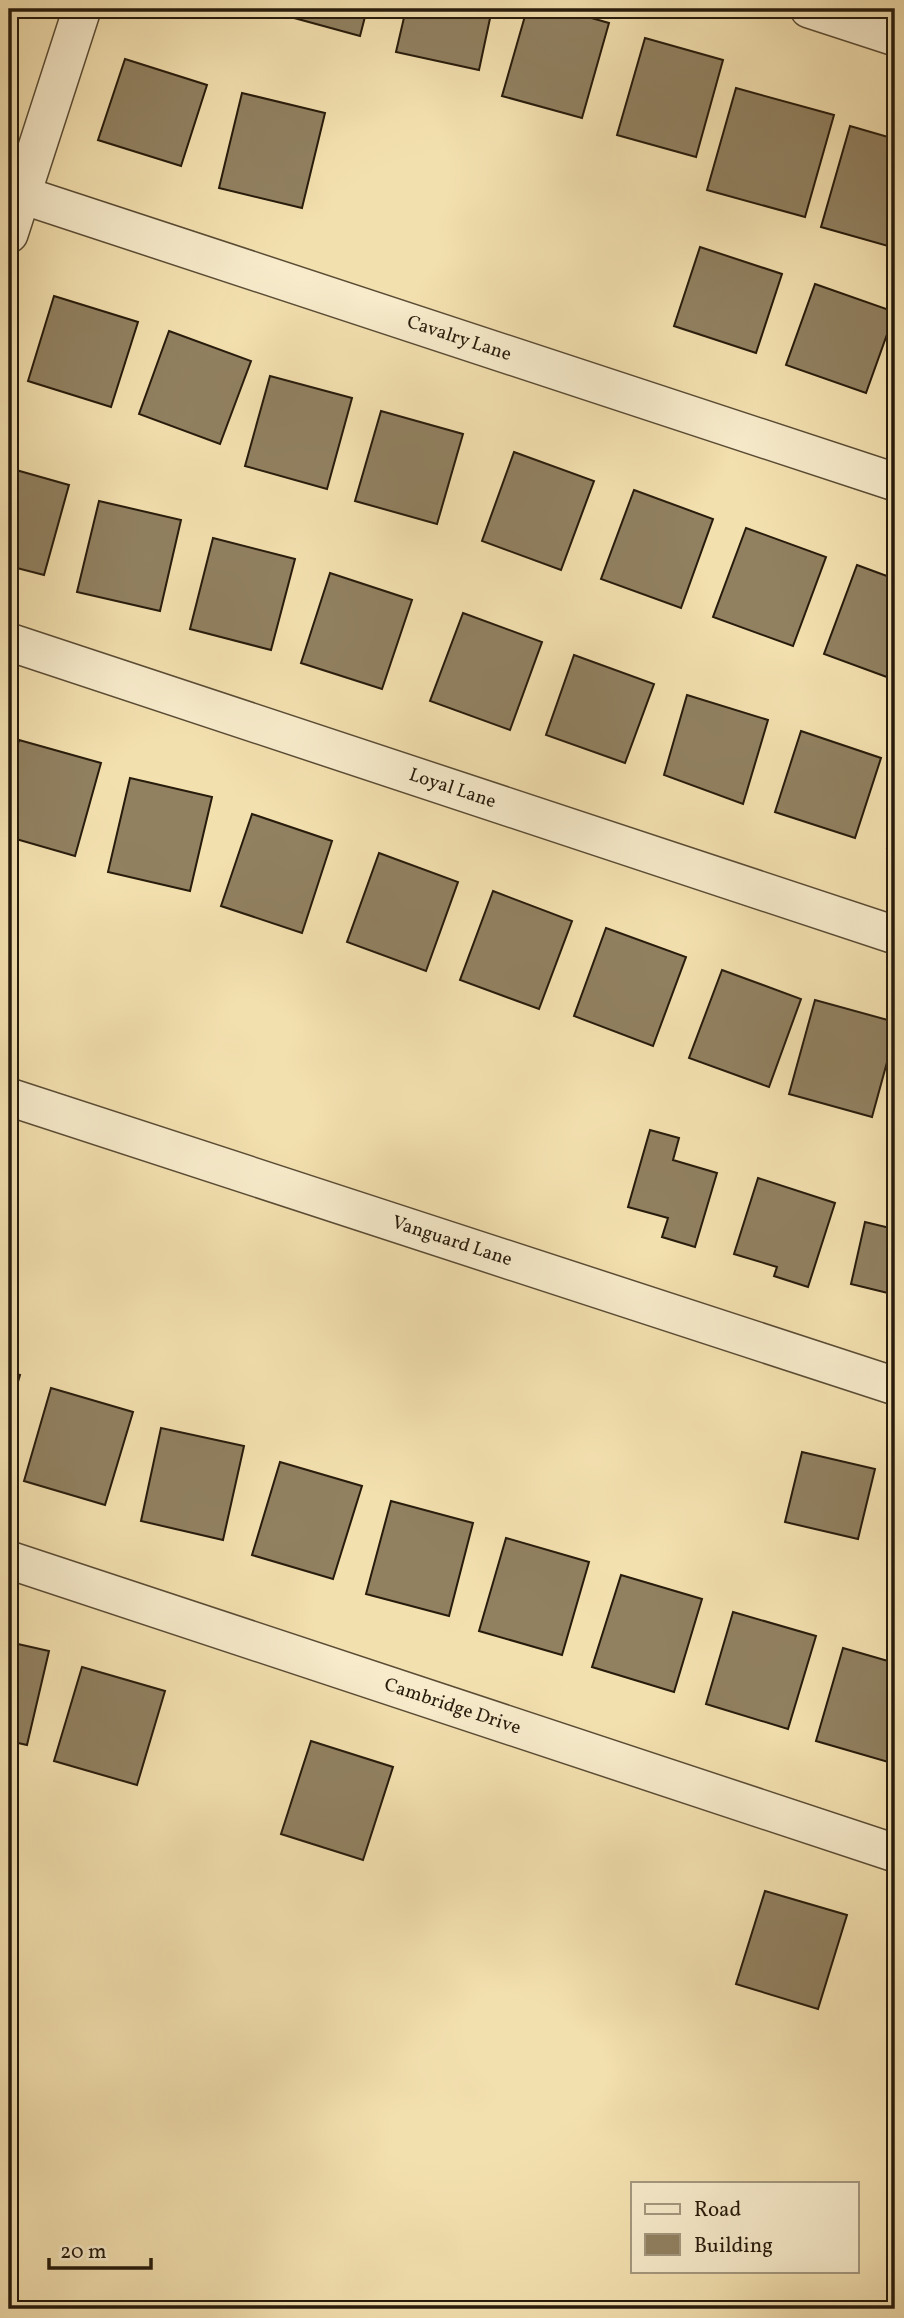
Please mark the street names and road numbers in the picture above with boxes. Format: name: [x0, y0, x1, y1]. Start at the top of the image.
street label: Cavalry Lane: [403, 309, 515, 368]
street label: Loyal Lane: [405, 762, 499, 815]
street label: Vanguard Lane: [389, 1210, 515, 1273]
street label: Cambridge Drive: [381, 1672, 524, 1741]

